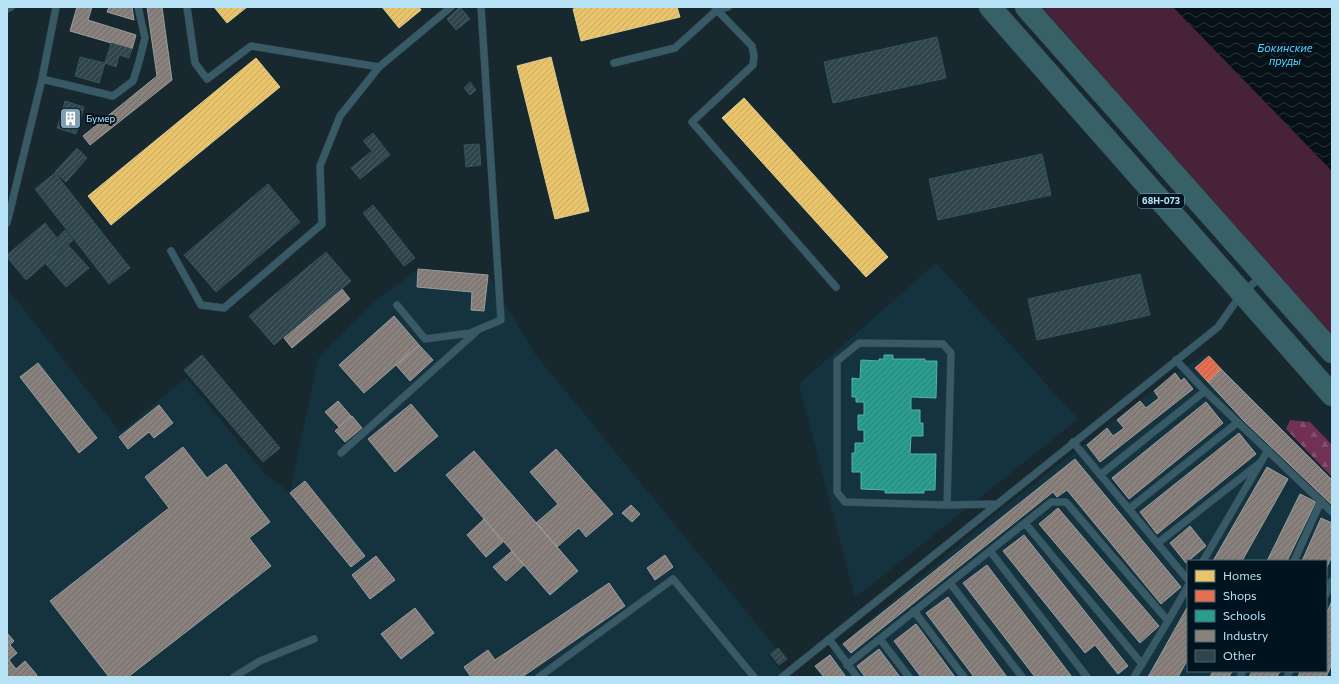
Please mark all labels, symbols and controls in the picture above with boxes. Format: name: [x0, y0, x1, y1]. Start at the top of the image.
water label: Бокинские пруды: [1257, 41, 1313, 67]
building icon: Бумер: [57, 105, 83, 131]
place label: Бумер: [86, 112, 116, 124]
road number: 68Н-073: [1138, 194, 1184, 208]
legend: [1187, 560, 1327, 672]
text: Homes: [1223, 568, 1261, 582]
text: Shops: [1223, 588, 1257, 602]
text: Schools: [1223, 608, 1266, 622]
text: Industry: [1223, 628, 1268, 642]
text: Other: [1223, 648, 1256, 662]

